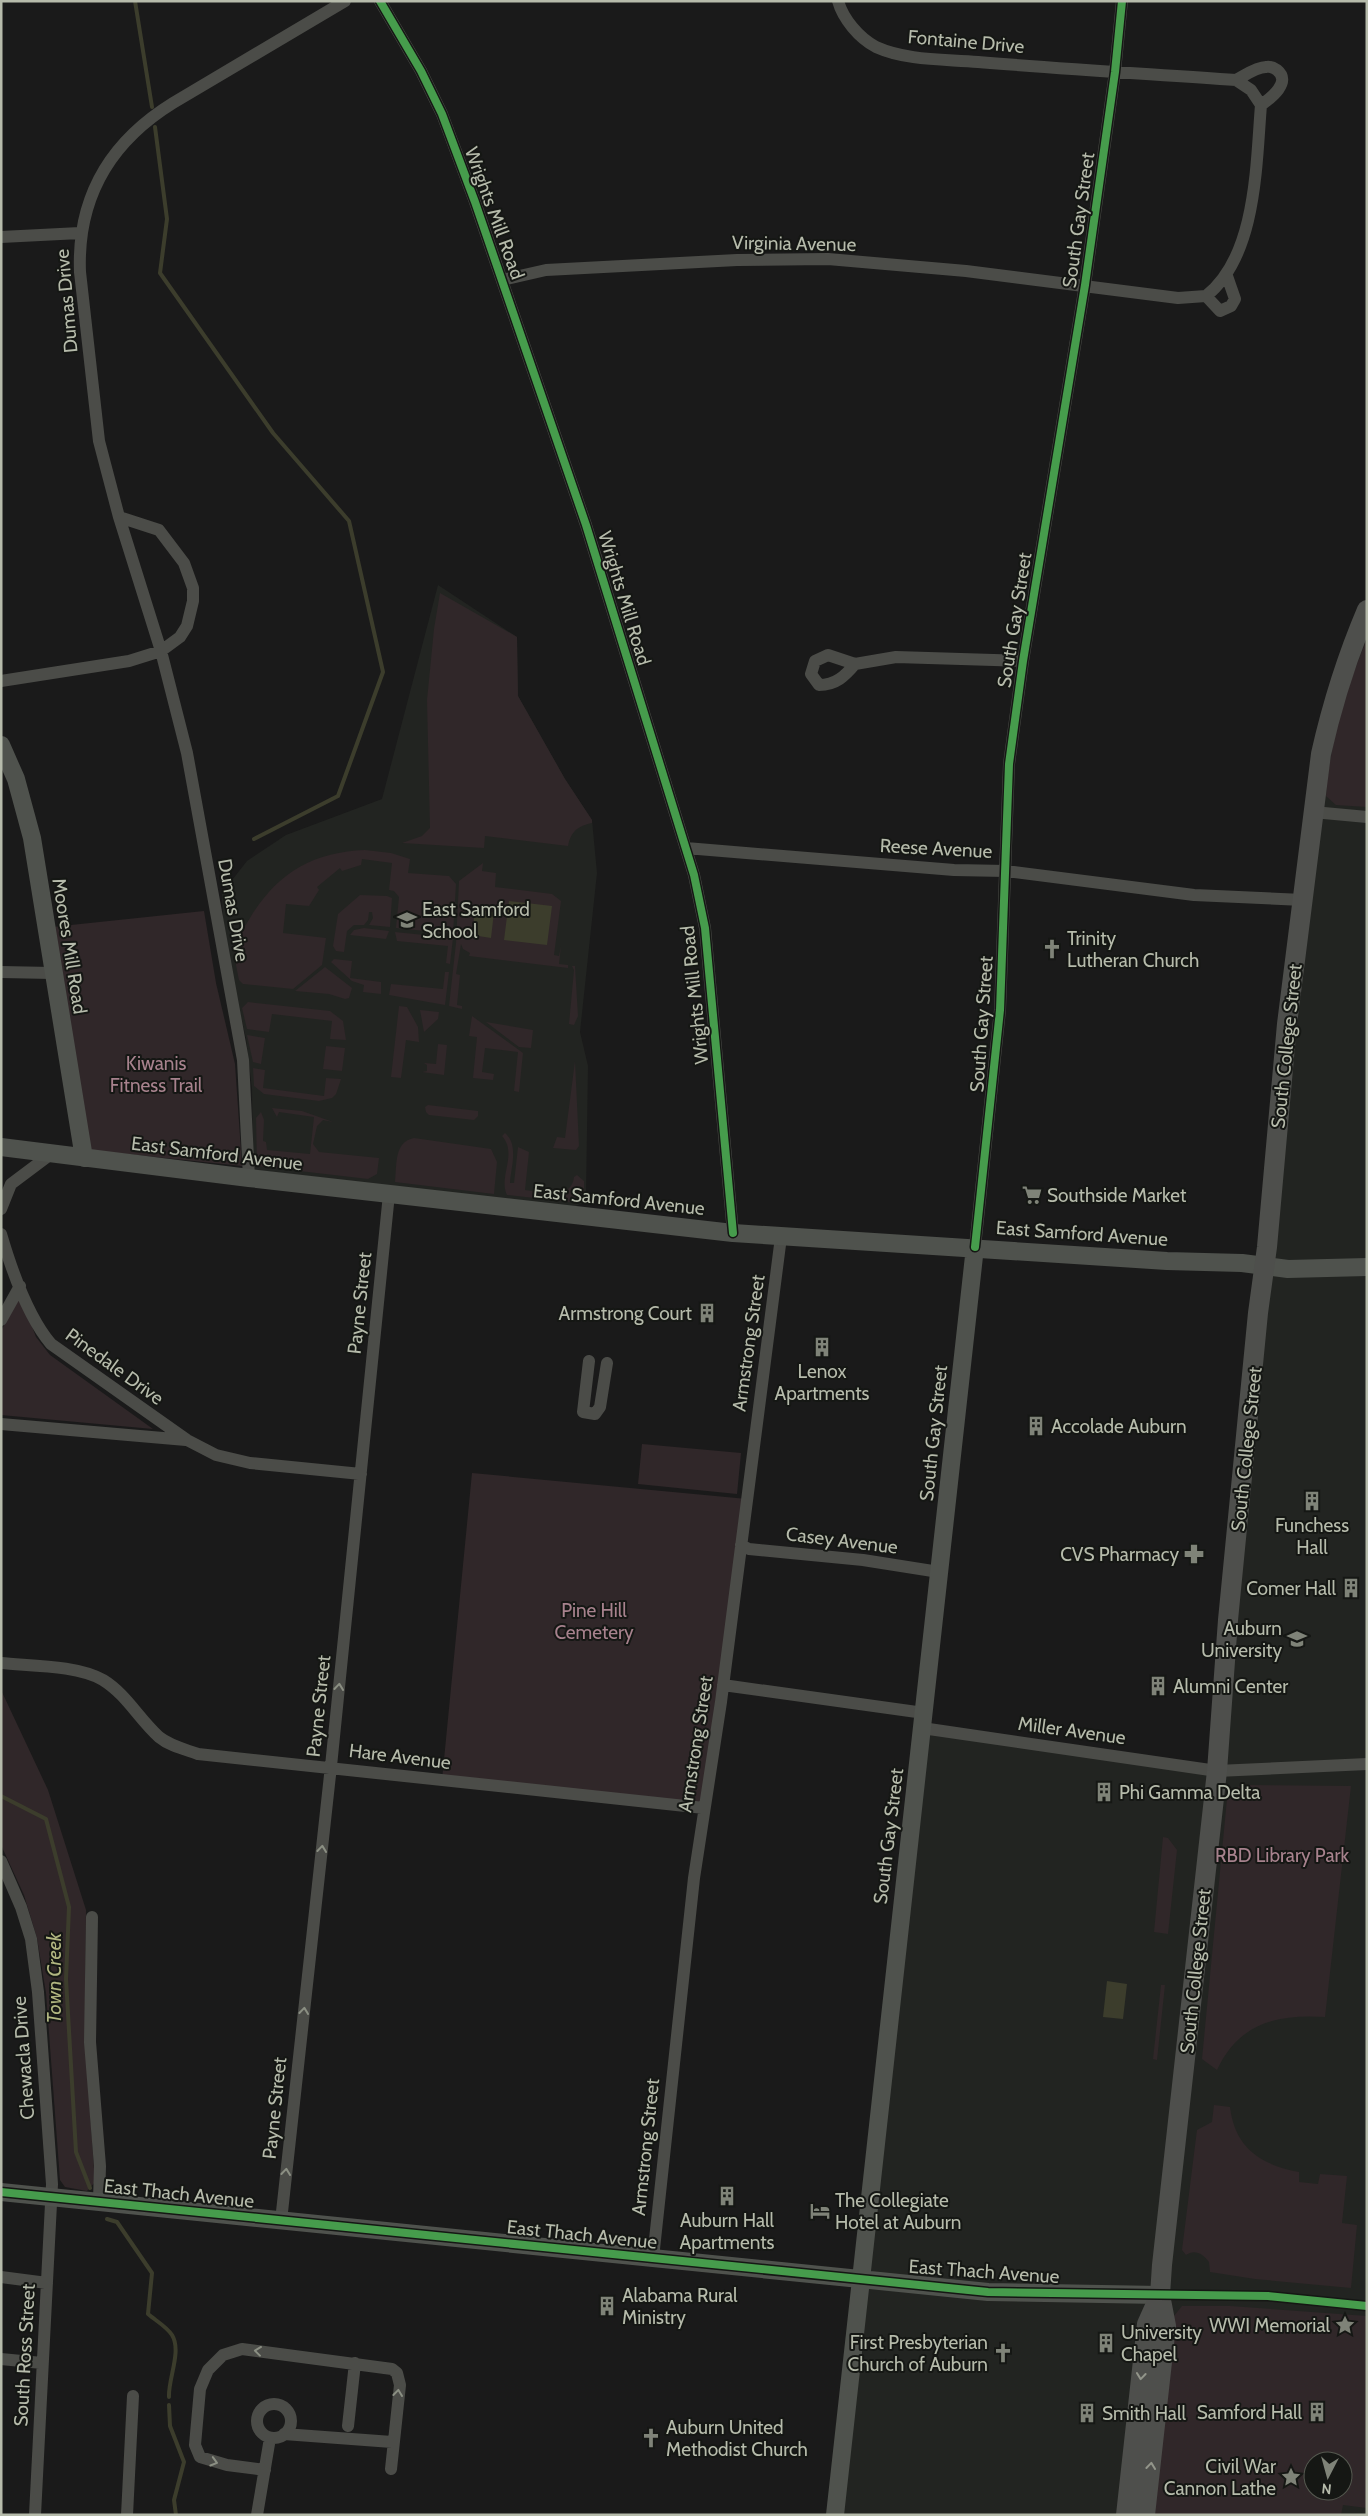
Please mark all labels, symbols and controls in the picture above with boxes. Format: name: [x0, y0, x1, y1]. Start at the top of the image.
street label: Fontaine Drive: [907, 25, 1025, 58]
street label: Wrights Mill Road: [460, 144, 529, 283]
street label: South Gay Street: [1058, 150, 1099, 289]
street label: Virginia Avenue: [732, 231, 857, 256]
street label: Dumas Drive: [50, 248, 82, 354]
street label: Wrights Mill Road: [593, 528, 656, 668]
street label: South Gay Street: [992, 550, 1037, 689]
street label: Reese Avenue: [879, 834, 993, 863]
street label: Dumas Drive: [213, 857, 254, 964]
street label: Moores Mill Road: [47, 876, 92, 1016]
place label: East Samford School: [422, 898, 530, 943]
school or university icon: East Samford School: [396, 909, 418, 931]
street label: Wrights Mill Road: [676, 924, 713, 1065]
place label: Trinity Lutheran Church: [1067, 927, 1199, 972]
church icon: Trinity Lutheran Church: [1041, 938, 1063, 960]
street label: South Gay Street: [965, 954, 998, 1093]
street label: South College Street: [1266, 962, 1307, 1129]
park label: Kiwanis Fitness Trail: [110, 1052, 203, 1097]
street label: East Samford Avenue: [130, 1132, 304, 1175]
street label: East Samford Avenue: [532, 1179, 706, 1220]
supermarket icon: Southside Market: [1021, 1184, 1043, 1206]
place label: Southside Market: [1047, 1184, 1187, 1207]
street label: East Samford Avenue: [995, 1216, 1169, 1251]
street label: Payne Street: [343, 1250, 376, 1355]
street label: Armstrong Street: [728, 1273, 770, 1413]
place label: Armstrong Court: [559, 1302, 693, 1325]
building icon: Armstrong Court: [696, 1302, 718, 1324]
street label: Pinedale Drive: [61, 1323, 169, 1410]
building icon: Lenox Apartments: [811, 1336, 833, 1358]
place label: Lenox Apartments: [775, 1360, 870, 1405]
street label: South Gay Street: [915, 1363, 952, 1502]
street label: South College Street: [1226, 1365, 1267, 1532]
building icon: Accolade Auburn: [1025, 1415, 1047, 1437]
place label: Accolade Auburn: [1051, 1415, 1187, 1438]
building icon: Funchess Hall: [1301, 1490, 1323, 1512]
place label: Funchess Hall: [1275, 1514, 1349, 1559]
street label: Casey Avenue: [785, 1522, 899, 1559]
place label: CVS Pharmacy: [1060, 1543, 1179, 1566]
pharmacy icon: CVS Pharmacy: [1183, 1543, 1205, 1565]
place label: Comer Hall: [1246, 1577, 1337, 1600]
building icon: Comer Hall: [1340, 1577, 1362, 1599]
park label: Pine Hill Cemetery: [554, 1599, 634, 1644]
place label: Auburn University: [1201, 1617, 1282, 1662]
school or university icon: Auburn University: [1286, 1628, 1308, 1650]
street label: Payne Street: [302, 1653, 335, 1758]
street label: Armstrong Street: [673, 1674, 718, 1814]
building icon: Alumni Center: [1147, 1675, 1169, 1697]
place label: Alumni Center: [1173, 1675, 1288, 1698]
one-way arrow: [333, 1683, 344, 1691]
street label: Miller Avenue: [1017, 1712, 1127, 1749]
street label: Hare Avenue: [348, 1739, 452, 1774]
street label: South Gay Street: [869, 1766, 908, 1905]
building icon: Phi Gamma Delta: [1093, 1781, 1115, 1803]
place label: Phi Gamma Delta: [1119, 1781, 1260, 1804]
park label: RBD Library Park: [1215, 1844, 1350, 1867]
one-way arrow: [316, 1845, 327, 1853]
street label: South College Street: [1175, 1887, 1216, 2054]
water label: Town Creek: [42, 1931, 66, 2023]
street label: Chewacla Drive: [8, 1995, 39, 2120]
one-way arrow: [298, 2006, 309, 2014]
street label: Payne Street: [258, 2055, 291, 2160]
street label: Armstrong Street: [627, 2077, 664, 2217]
one-way arrow: [280, 2168, 291, 2176]
street label: East Thach Avenue: [103, 2174, 256, 2213]
building icon: Auburn Hall Apartments: [716, 2185, 738, 2207]
place label: The Collegiate Hotel at Auburn: [835, 2189, 961, 2234]
hotel icon: The Collegiate Hotel at Auburn: [809, 2200, 831, 2222]
place label: Auburn Hall Apartments: [680, 2209, 775, 2254]
street label: East Thach Avenue: [506, 2215, 659, 2254]
street label: East Thach Avenue: [908, 2255, 1060, 2288]
street label: South Ross Street: [9, 2283, 40, 2427]
place label: Alabama Rural Ministry: [622, 2284, 738, 2329]
building icon: Alabama Rural Ministry: [596, 2295, 618, 2317]
place label: WWI Memorial: [1209, 2314, 1331, 2337]
place icon: WWI Memorial: [1334, 2314, 1356, 2336]
place label: University Chapel: [1121, 2321, 1202, 2366]
place label: First Presbyterian Church of Auburn: [848, 2331, 988, 2376]
building icon: University Chapel: [1095, 2332, 1117, 2354]
church icon: First Presbyterian Church of Auburn: [992, 2342, 1014, 2364]
one-way arrow: [254, 2346, 262, 2357]
one-way arrow: [1136, 2372, 1147, 2380]
one-way arrow: [393, 2389, 403, 2398]
place label: Samford Hall: [1197, 2401, 1303, 2424]
building icon: Samford Hall: [1306, 2401, 1328, 2423]
building icon: Smith Hall: [1076, 2402, 1098, 2424]
place label: Smith Hall: [1102, 2402, 1186, 2425]
place label: Auburn United Methodist Church: [666, 2416, 808, 2461]
church icon: Auburn United Methodist Church: [640, 2427, 662, 2449]
north arrow: [1303, 2451, 1353, 2501]
place label: Civil War Cannon Lathe: [1164, 2455, 1276, 2500]
one-way arrow: [210, 2456, 218, 2466]
one-way arrow: [1145, 2462, 1156, 2470]
place icon: Civil War Cannon Lathe: [1280, 2466, 1302, 2488]
text: N: [1321, 2479, 1333, 2498]

